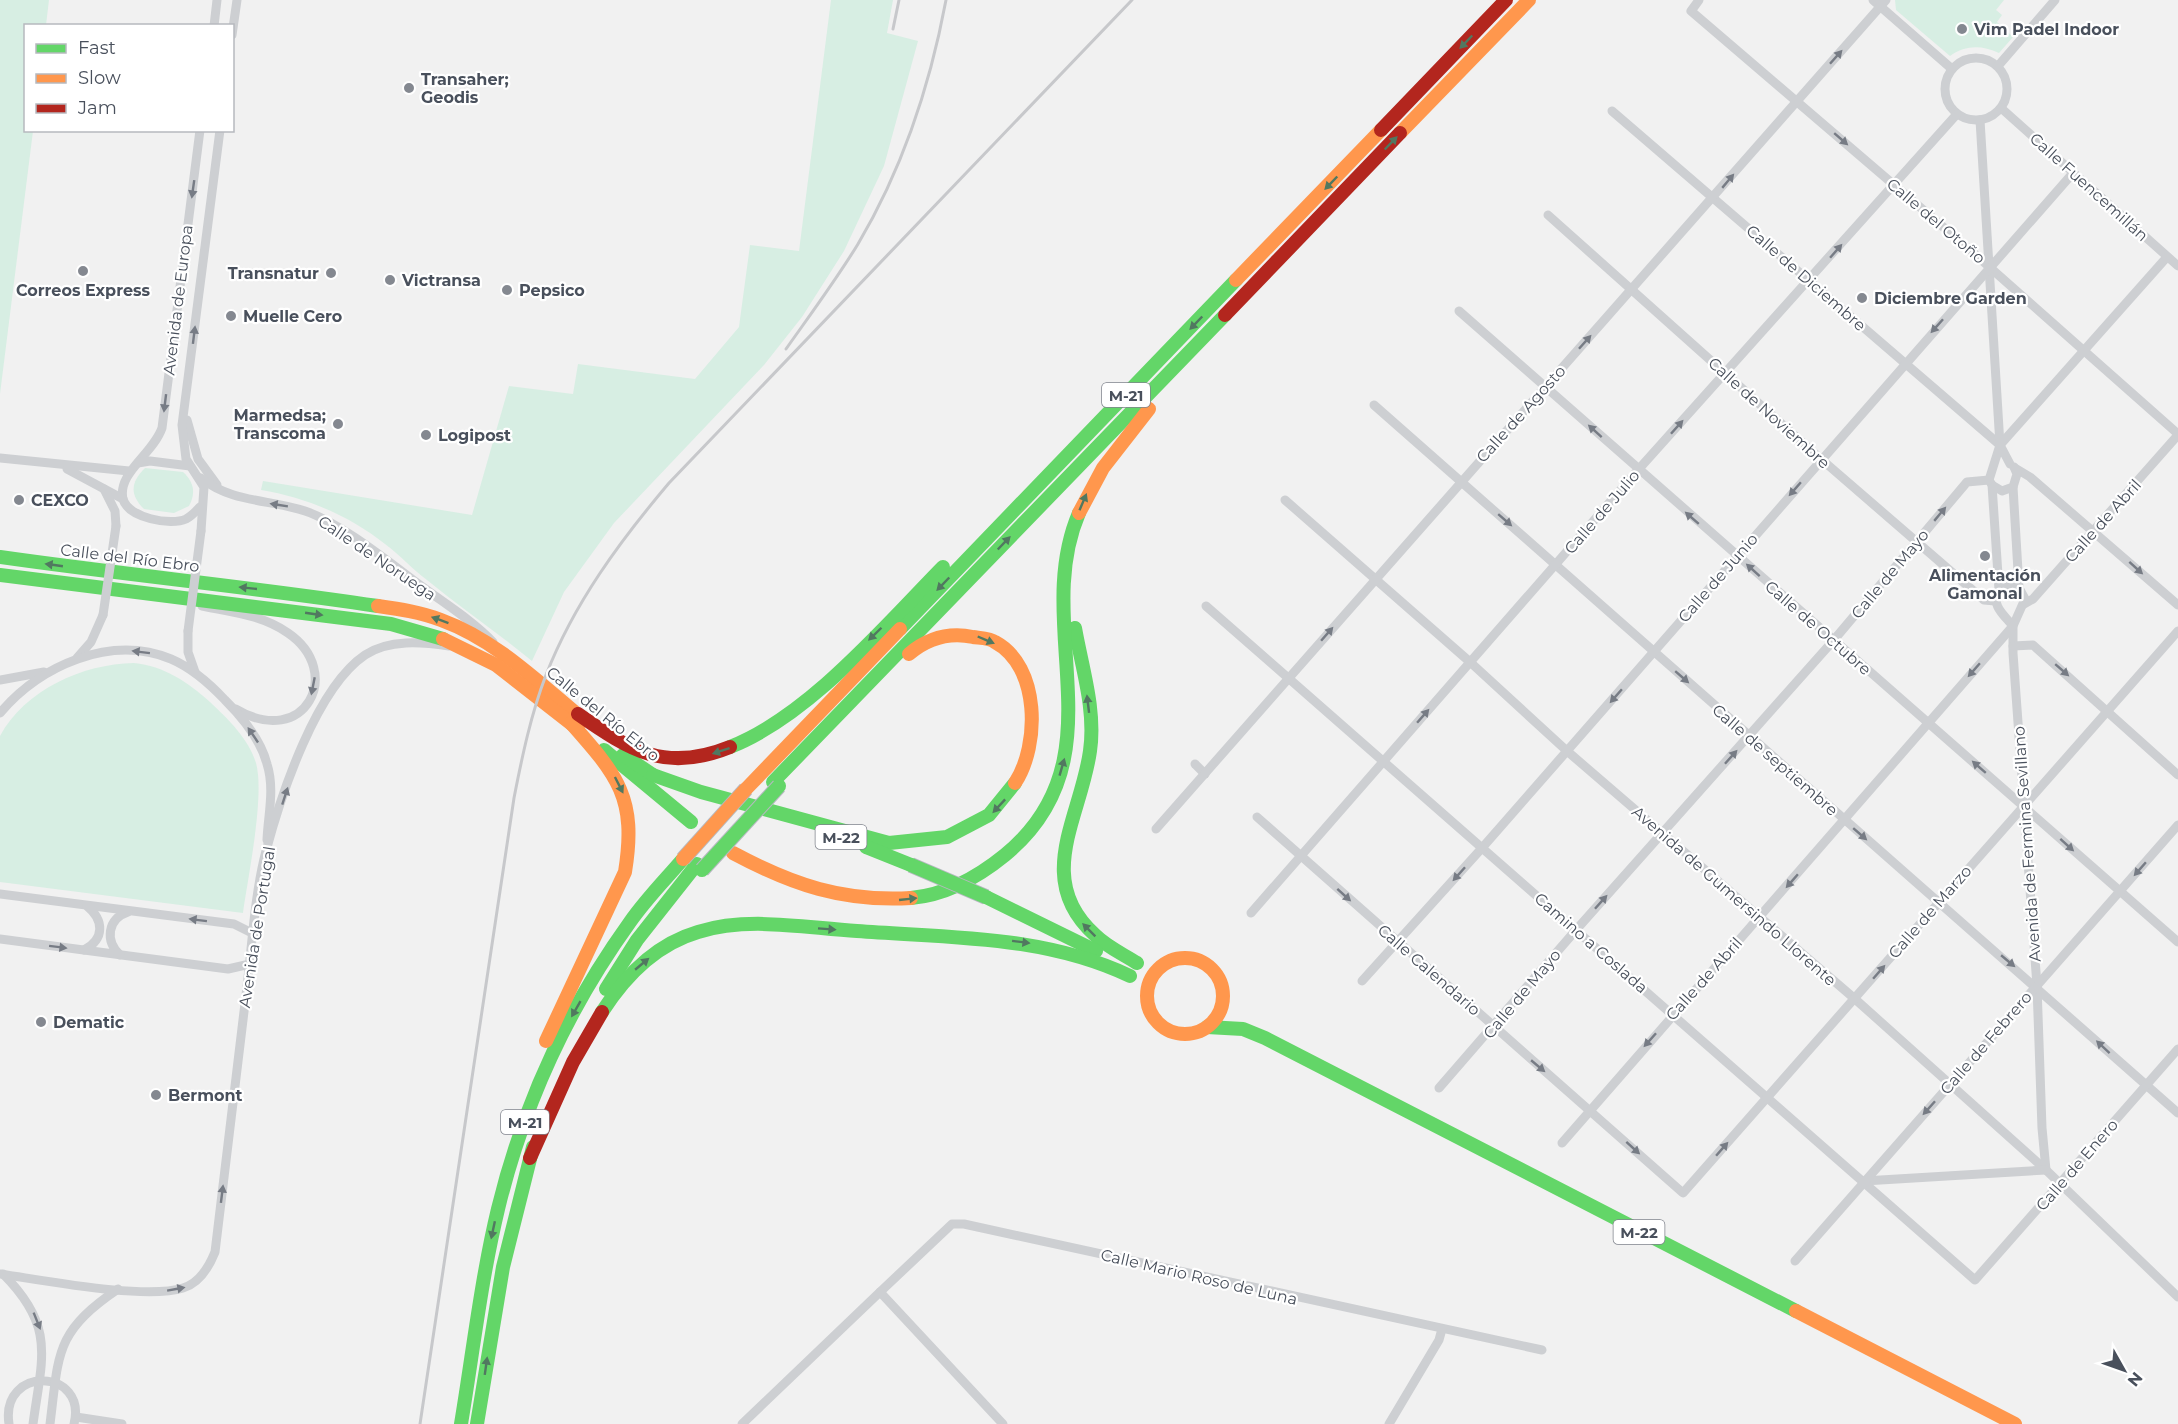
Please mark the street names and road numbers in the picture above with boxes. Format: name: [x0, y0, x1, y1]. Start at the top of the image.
street label: Calle Fuencemillán: [2026, 129, 2152, 245]
street label: Calle del Otoño: [1883, 174, 1989, 268]
street label: Calle de Diciembre: [1742, 221, 1870, 335]
street label: Avenida de Europa: [159, 224, 197, 376]
street label: Calle de Noviembre: [1704, 353, 1834, 473]
street label: Calle de Agosto: [1472, 361, 1570, 467]
road number: M-21: [1102, 383, 1150, 407]
street label: Calle de Julio: [1560, 466, 1644, 558]
street label: Calle de Abril: [2061, 476, 2145, 566]
street label: Calle de Noruega: [314, 512, 440, 604]
street label: Calle de Mayo: [1847, 525, 1933, 623]
street label: Calle de Junio: [1674, 530, 1762, 626]
street label: Calle del Río Ebro: [59, 540, 201, 576]
street label: Calle de Octubre: [1761, 577, 1875, 679]
street label: Calle del Río Ebro: [543, 663, 663, 765]
street label: Calle de septiembre: [1708, 700, 1842, 820]
street label: Avenida de Fermina Sevillano: [2009, 726, 2045, 962]
street label: Avenida de Gumersindo Llorente: [1628, 802, 1840, 990]
road number: M-22: [816, 825, 866, 849]
street label: Avenida de Portugal: [235, 845, 279, 1009]
street label: Calle de Marzo: [1884, 862, 1976, 962]
street label: Camino a Coslada: [1531, 889, 1651, 997]
street label: Calle Calendario: [1374, 920, 1484, 1020]
street label: Calle de Abril: [1662, 934, 1746, 1024]
street label: Calle de Mayo: [1479, 945, 1565, 1043]
street label: Calle de Febrero: [1936, 988, 2036, 1098]
road number: M-21: [501, 1110, 549, 1134]
street label: Calle de Enero: [2032, 1115, 2122, 1215]
road number: M-22: [1614, 1220, 1664, 1244]
street label: Calle Mario Roso de Luna: [1099, 1245, 1299, 1309]

